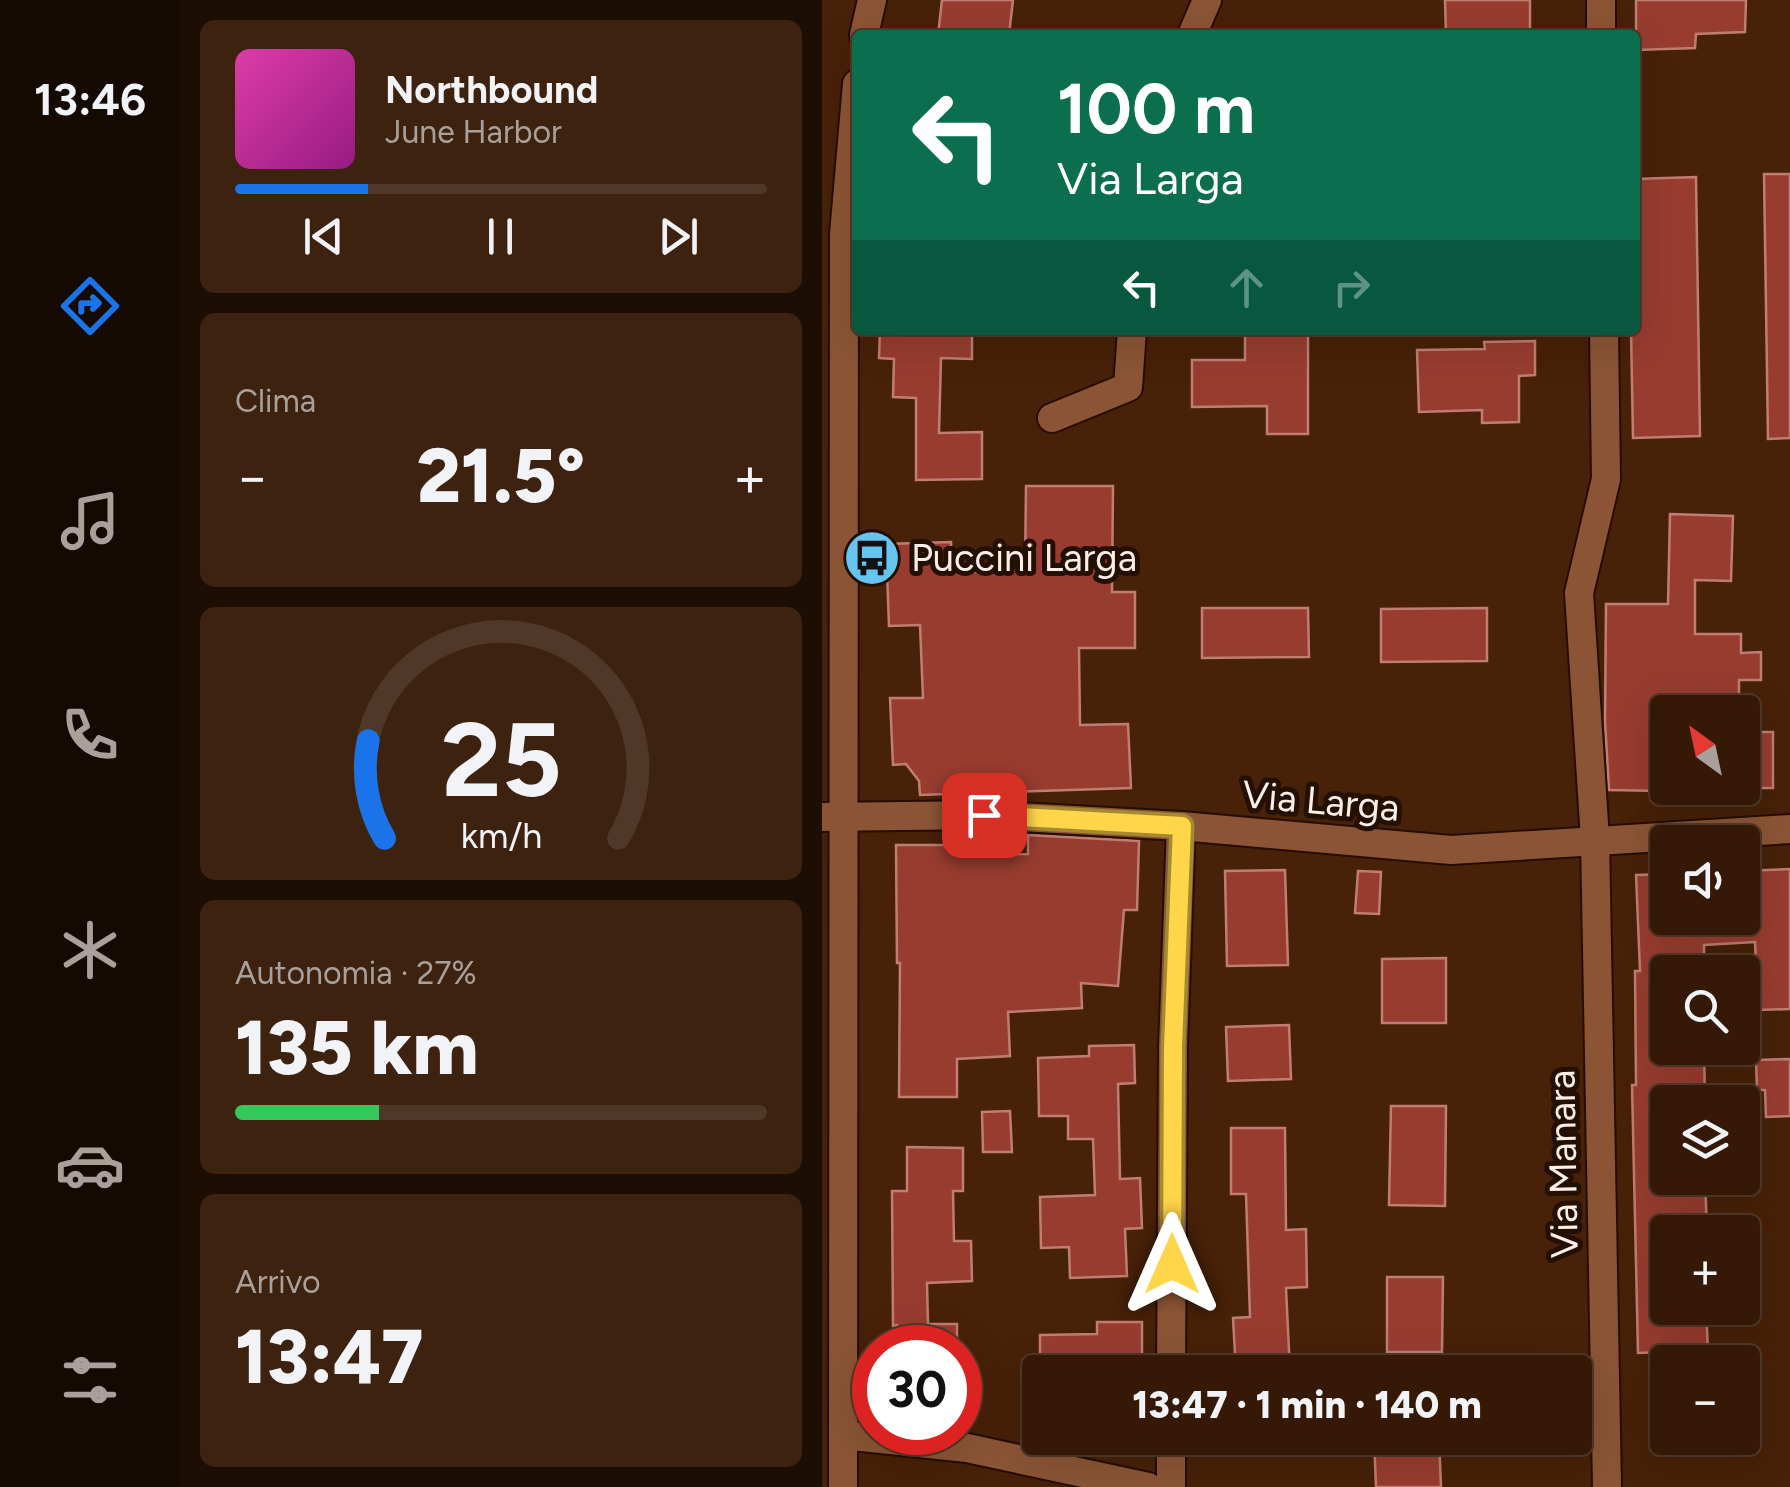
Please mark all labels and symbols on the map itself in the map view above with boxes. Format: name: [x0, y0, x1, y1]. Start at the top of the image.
bus stop icon: Puccini Larga: [842, 528, 902, 588]
place label: Puccini Larga: [911, 535, 1137, 581]
north arrow: [1650, 695, 1760, 805]
street label: Via Larga: [1240, 771, 1402, 831]
pin: [942, 773, 1027, 858]
street label: Via Manara: [1538, 1069, 1588, 1259]
position arrow: [1120, 1212, 1224, 1316]
speed limit sign: 30: [852, 1325, 982, 1455]

